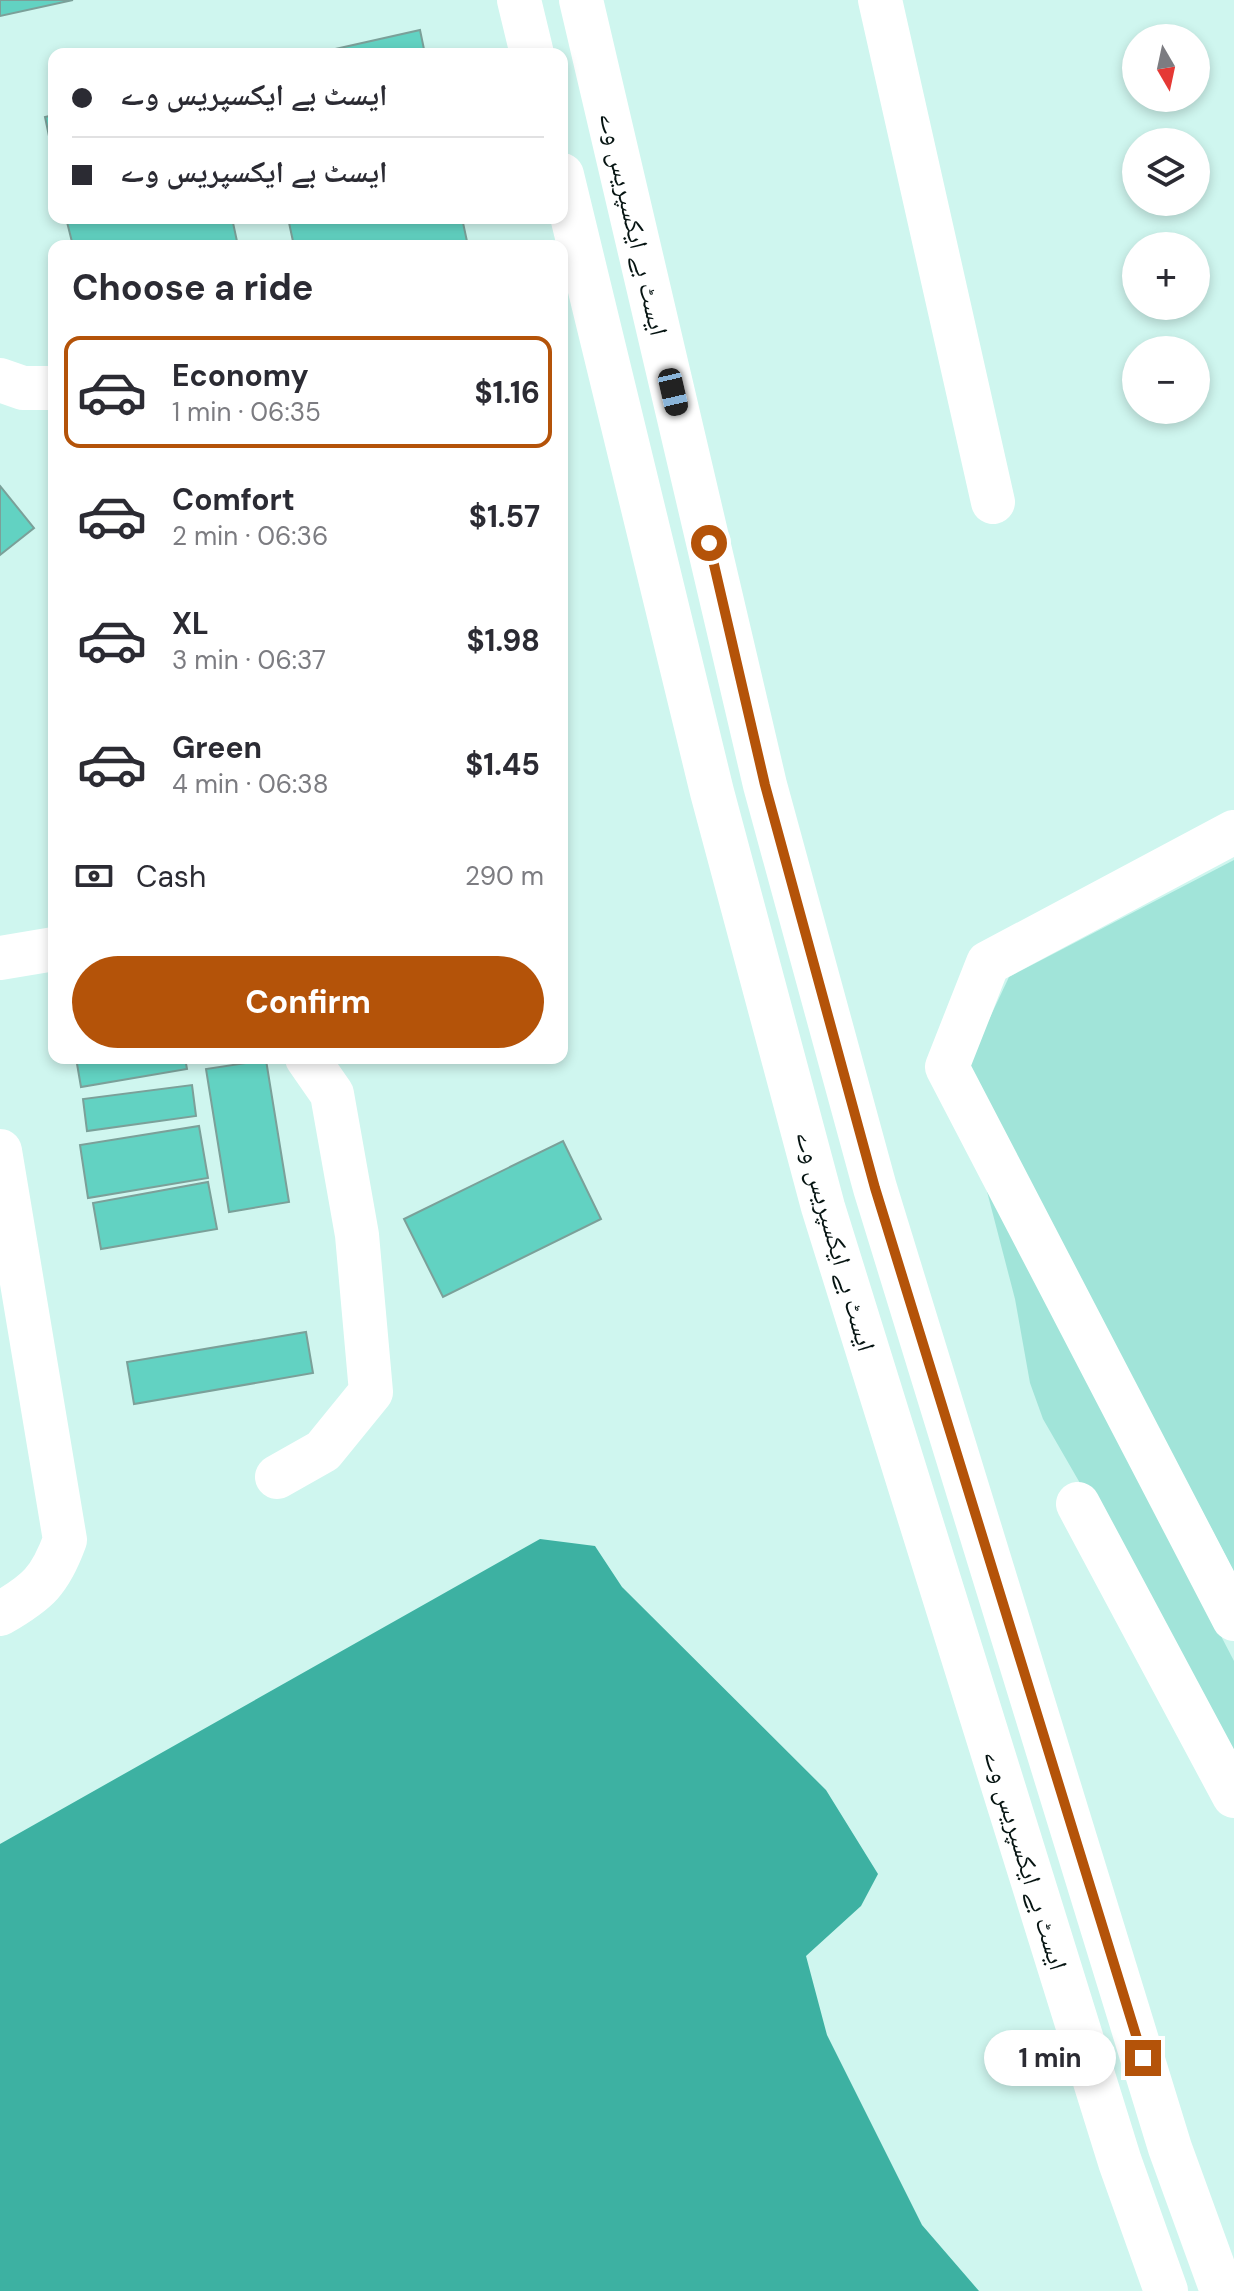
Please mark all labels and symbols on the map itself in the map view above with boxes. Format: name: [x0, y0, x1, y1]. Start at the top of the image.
north arrow: [1122, 24, 1210, 112]
street label: ایسٹ بے ایکسپریس وے: [592, 109, 676, 339]
car: [656, 366, 690, 418]
route start: [691, 525, 727, 561]
street label: ایسٹ بے ایکسپریس وے: [788, 1127, 884, 1355]
street label: ایسٹ بے ایکسپریس وے: [976, 1746, 1076, 1974]
callout: 1 min: [983, 2030, 1115, 2086]
route end: [1125, 2040, 1161, 2076]

